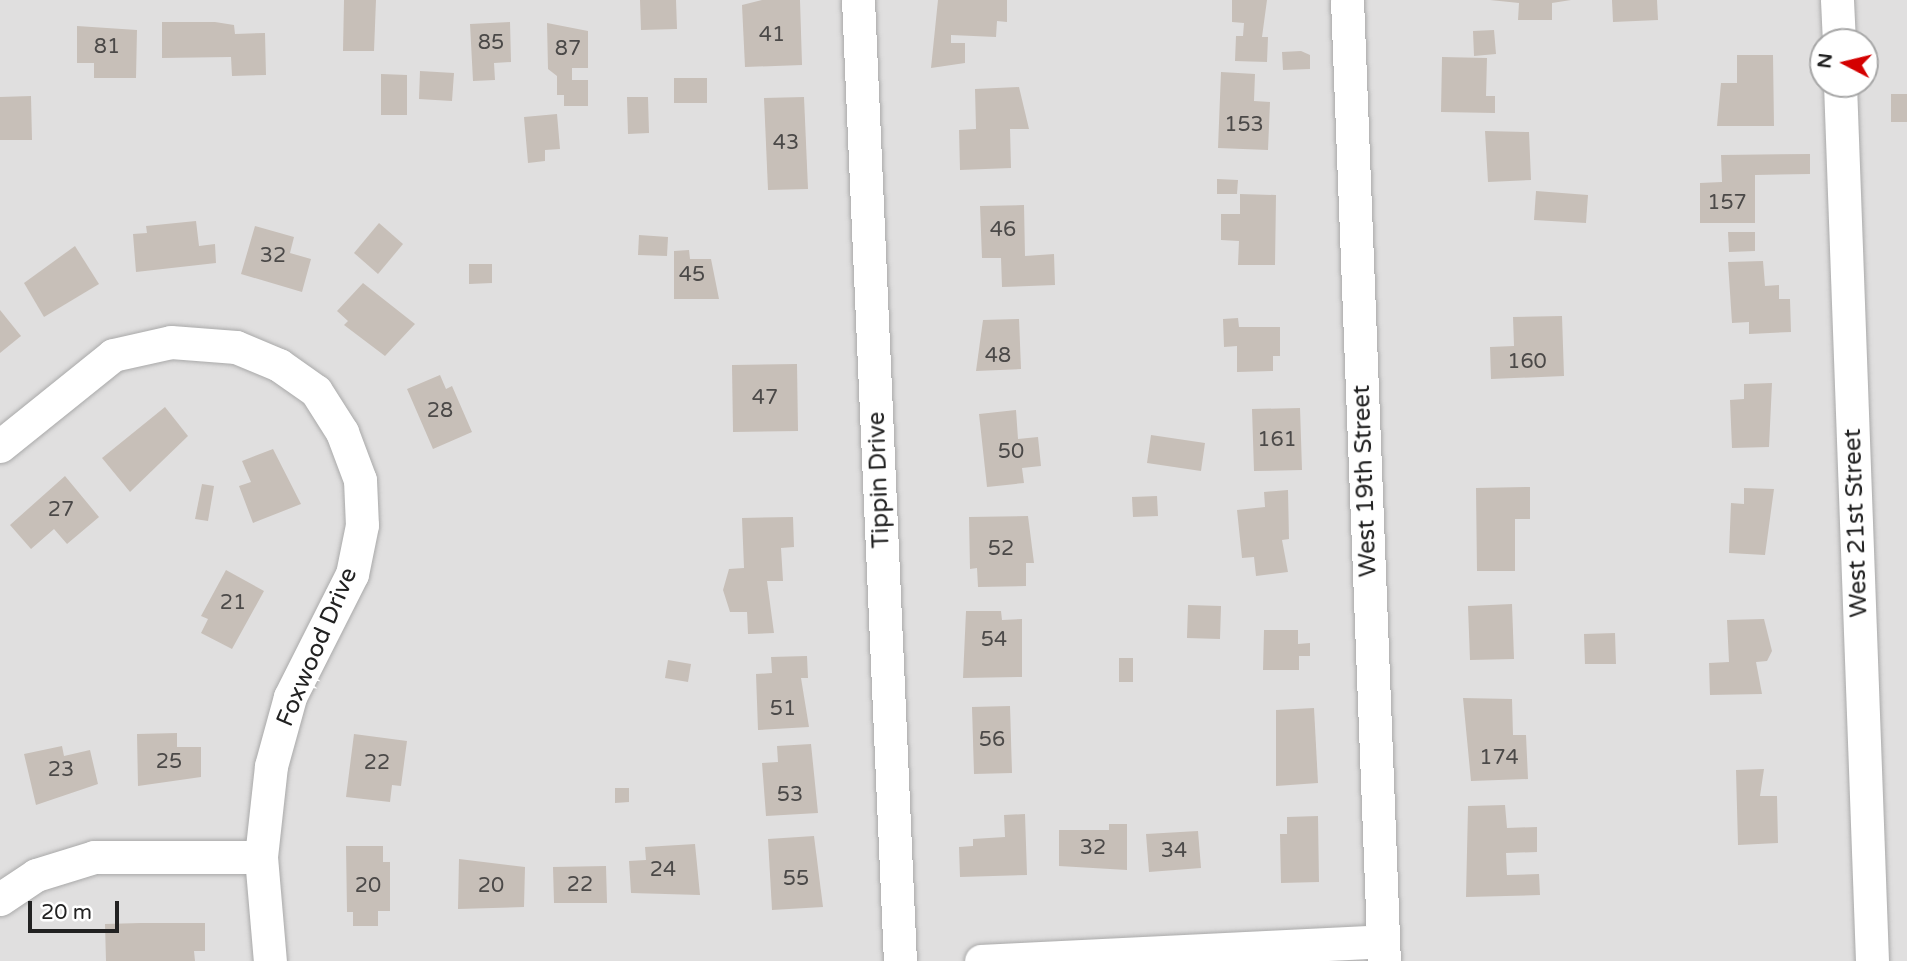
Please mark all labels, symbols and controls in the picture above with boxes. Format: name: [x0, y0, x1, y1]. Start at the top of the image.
house number: 41: [759, 22, 785, 48]
north arrow: [1809, 28, 1879, 98]
house number: 85: [478, 30, 504, 56]
house number: 81: [94, 34, 120, 60]
house number: 87: [555, 36, 581, 62]
text: N: [1813, 52, 1837, 70]
house number: 153: [1224, 112, 1264, 138]
house number: 43: [773, 130, 799, 156]
house number: 157: [1707, 190, 1747, 216]
house number: 46: [990, 217, 1016, 243]
house number: 32: [260, 243, 286, 269]
house number: 45: [679, 262, 705, 288]
house number: 48: [985, 343, 1011, 369]
house number: 160: [1507, 349, 1547, 375]
street label: West 19th Street: [1347, 384, 1383, 578]
house number: 47: [752, 385, 778, 411]
house number: 28: [427, 398, 453, 424]
street label: Tippin Drive: [862, 411, 896, 549]
house number: 161: [1257, 427, 1297, 453]
street label: West 21st Street: [1838, 428, 1874, 618]
house number: 50: [998, 439, 1024, 465]
house number: 27: [48, 497, 74, 523]
house number: 52: [988, 536, 1014, 562]
street label: Foxwood Drive: [271, 563, 363, 731]
house number: 21: [220, 590, 246, 616]
house number: 54: [981, 627, 1007, 653]
house number: 51: [770, 696, 796, 722]
house number: 56: [979, 727, 1005, 753]
house number: 174: [1479, 745, 1519, 771]
house number: 25: [156, 749, 182, 775]
house number: 22: [364, 750, 390, 776]
house number: 23: [48, 757, 74, 783]
house number: 53: [777, 782, 803, 808]
house number: 32: [1080, 835, 1106, 861]
house number: 34: [1161, 838, 1187, 864]
house number: 24: [650, 857, 676, 883]
house number: 55: [783, 866, 809, 892]
house number: 22: [567, 872, 593, 898]
house number: 20: [355, 873, 381, 899]
house number: 20: [478, 873, 504, 899]
scale bar: [32, 888, 122, 932]
text: 20 m: [41, 900, 92, 925]

